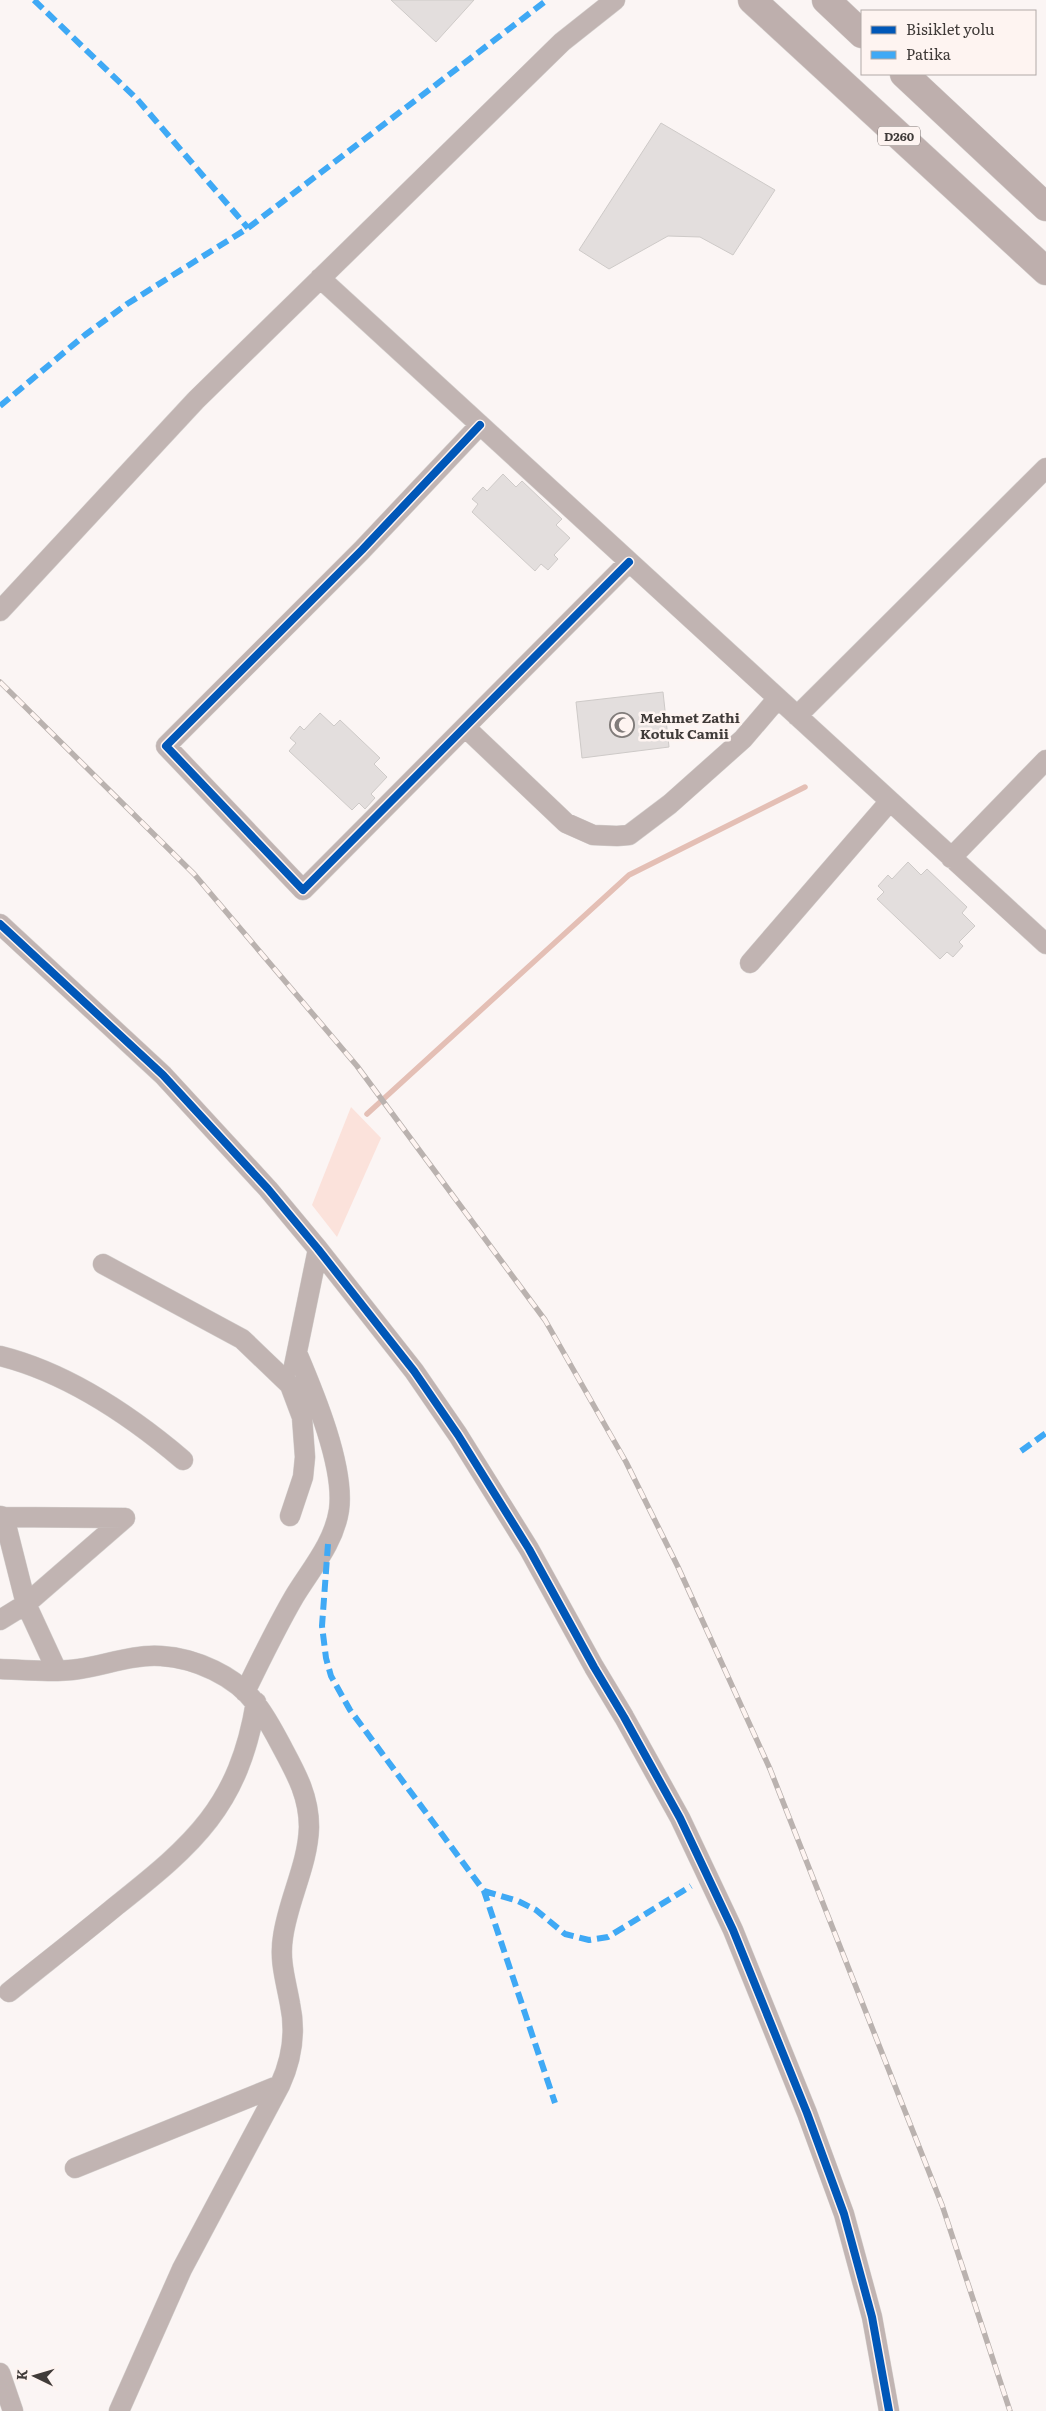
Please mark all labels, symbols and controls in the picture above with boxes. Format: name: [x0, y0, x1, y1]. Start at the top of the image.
legend: [861, 10, 1036, 75]
text: Bisiklet yolu: [906, 17, 995, 40]
text: Patika: [906, 42, 952, 65]
road number: D260: [878, 126, 920, 146]
place label: Mehmet Zathi Kotuk Camii: [640, 707, 740, 743]
mosque icon: Mehmet Zathi Kotuk Camii: [609, 712, 635, 738]
north arrow: [10, 2351, 60, 2401]
text: K: [11, 2368, 31, 2381]

